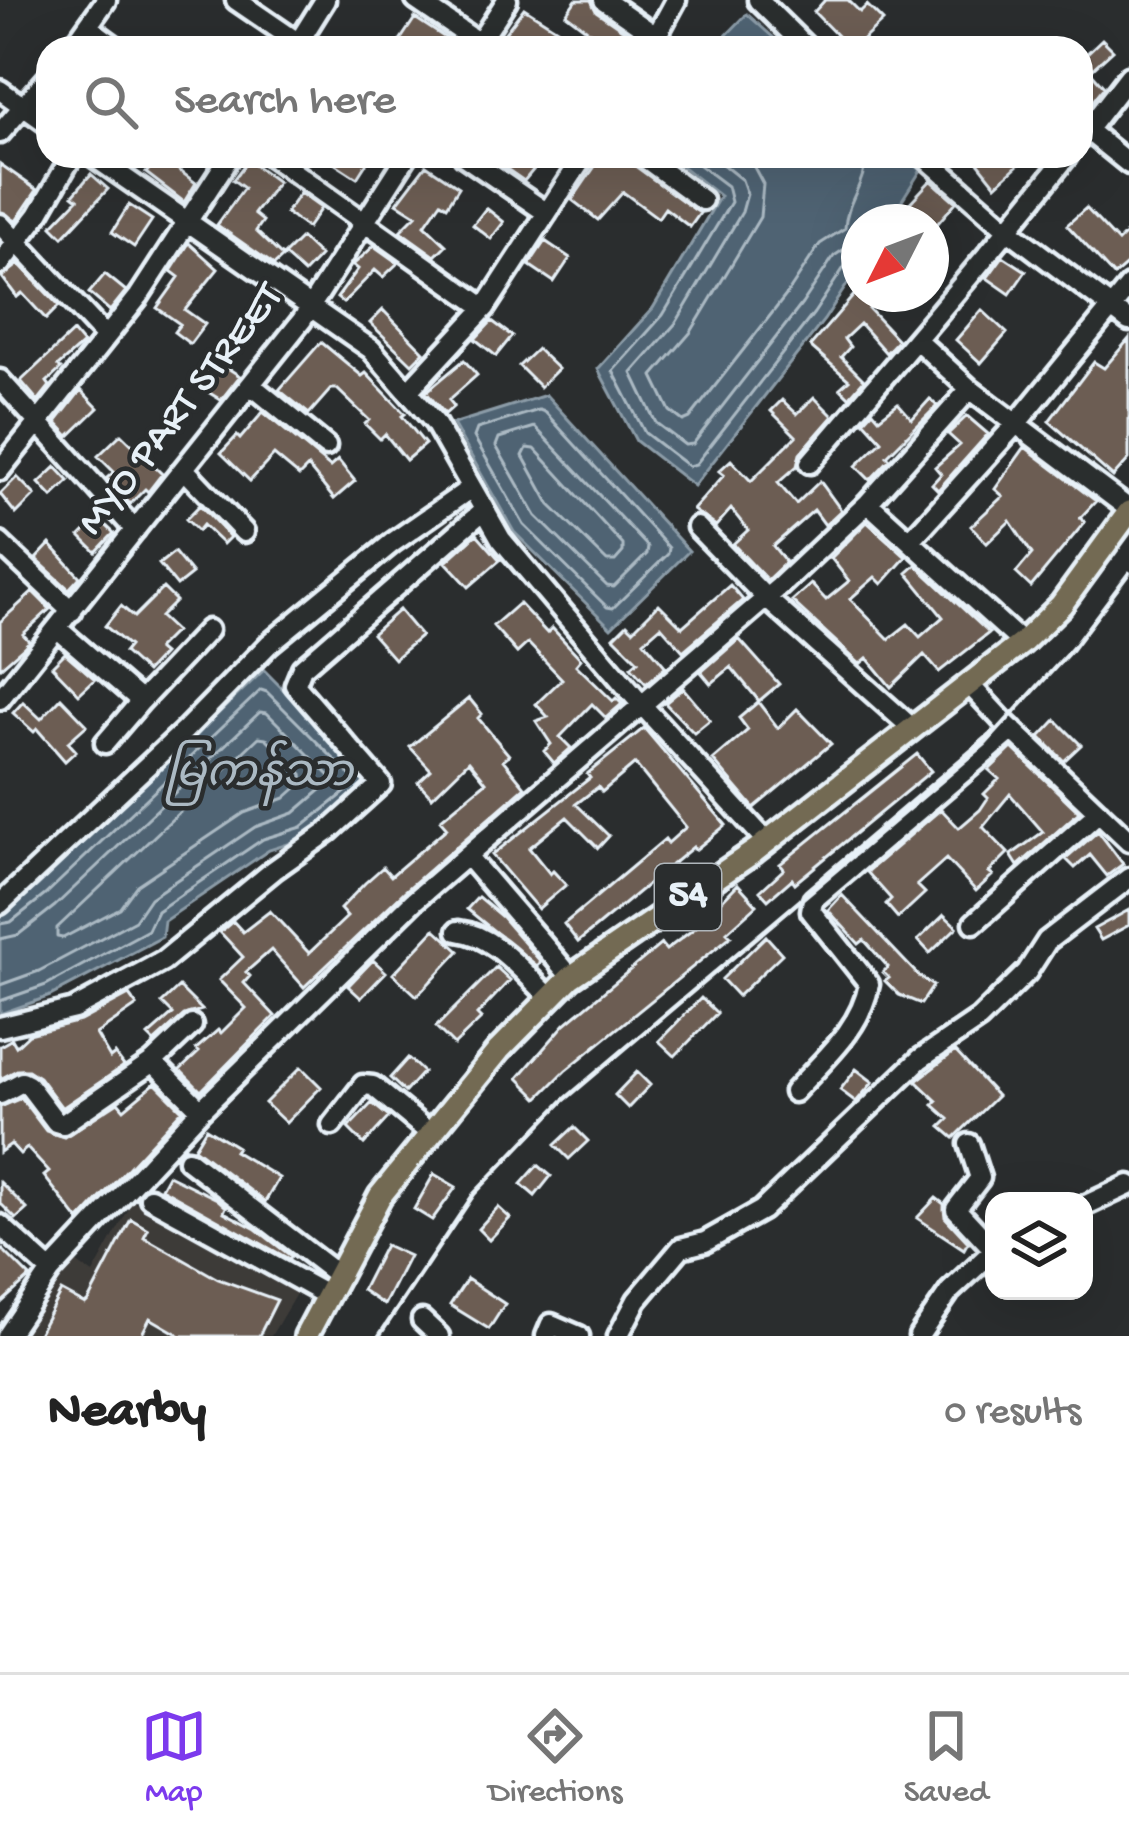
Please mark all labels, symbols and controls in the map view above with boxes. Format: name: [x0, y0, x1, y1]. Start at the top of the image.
search box: [36, 36, 1093, 168]
icon: search: [78, 69, 144, 135]
text: Search here: [174, 76, 396, 129]
north arrow: [841, 204, 949, 312]
street label: MYO PART STREET: [68, 274, 297, 547]
water label: မြကန်သာ: [165, 739, 355, 807]
road number: 54: [655, 864, 721, 930]
map controls: [985, 1192, 1093, 1300]
button: layers: [985, 1192, 1093, 1300]
text: Nearby: [48, 1384, 206, 1444]
text: 0 results: [944, 1391, 1081, 1437]
tab: Map: [141, 1703, 207, 1813]
tab: Directions: [488, 1703, 622, 1813]
tab: Saved: [904, 1703, 988, 1813]

